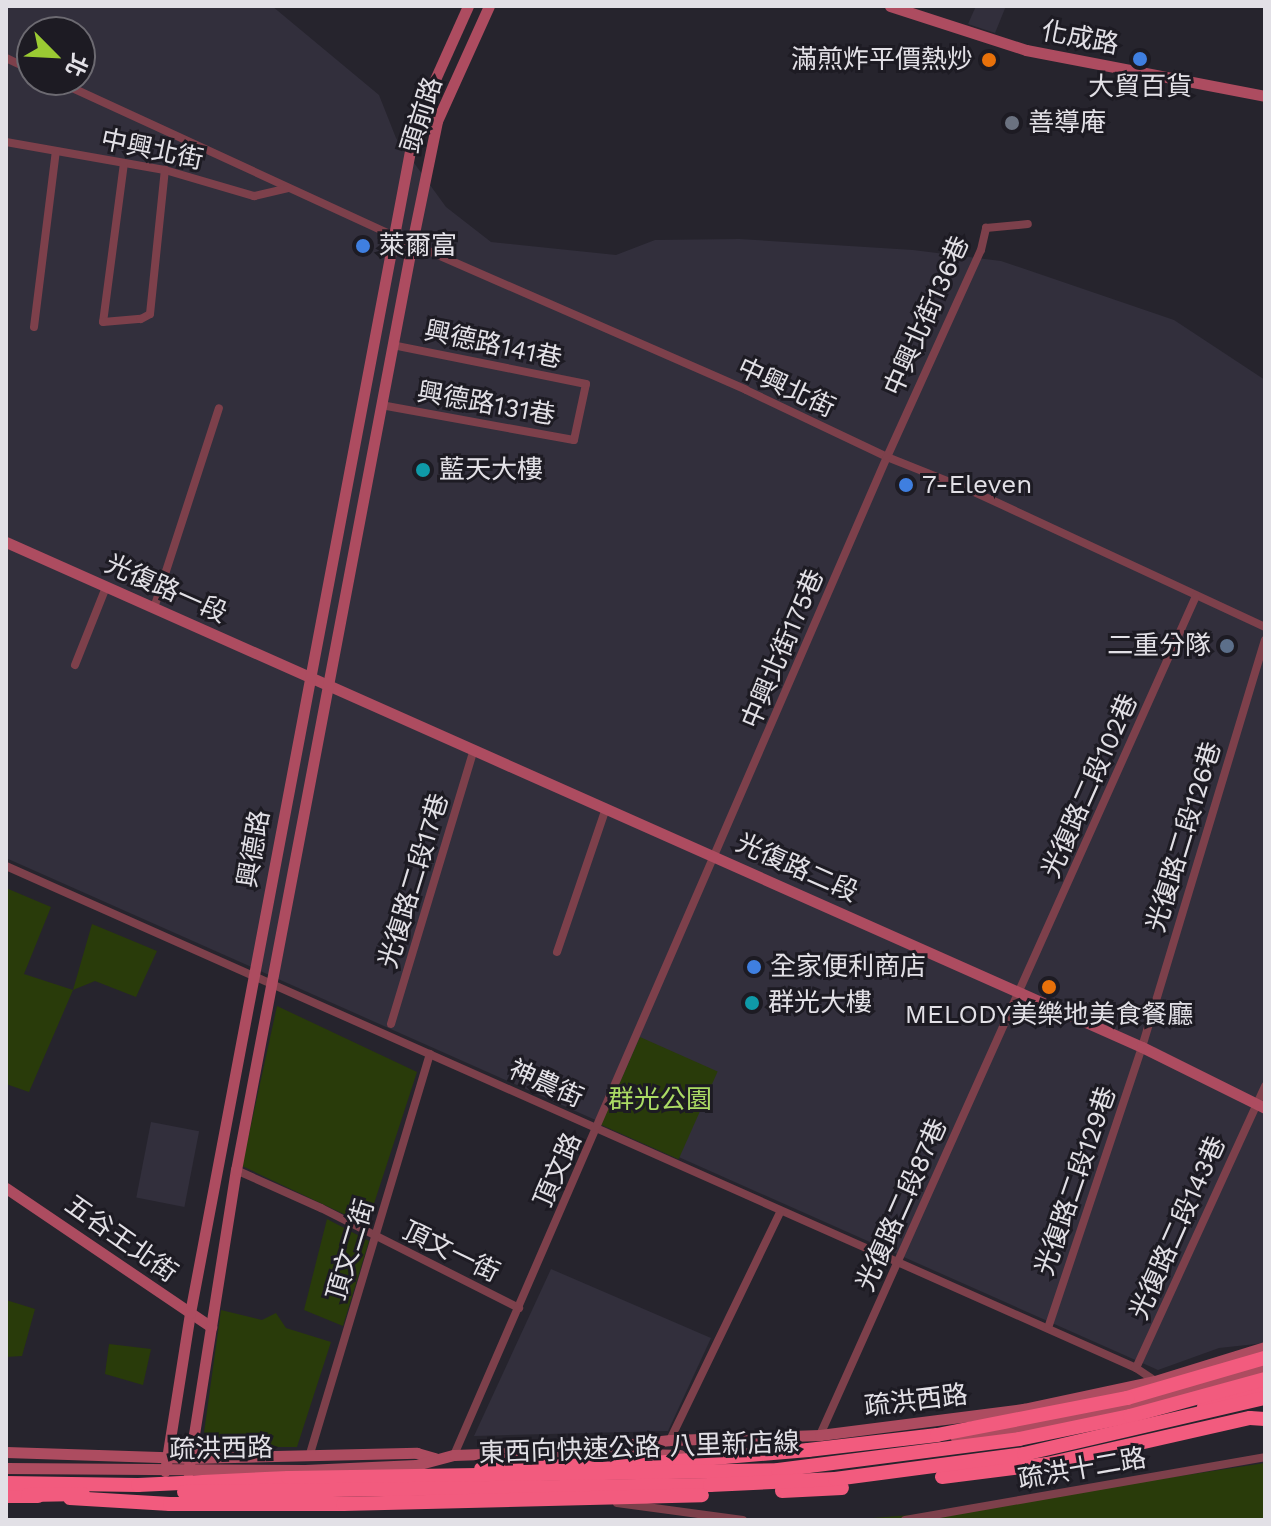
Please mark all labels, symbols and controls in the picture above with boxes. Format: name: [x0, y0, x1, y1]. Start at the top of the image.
street label: 化成路: [1039, 15, 1121, 61]
north arrow: [16, 16, 96, 96]
place label: 滿煎炸平價熱炒: [791, 44, 973, 76]
text: 北: [61, 50, 92, 80]
marker: 大貿百貨: [1131, 50, 1149, 68]
marker: 滿煎炸平價熱炒: [980, 51, 998, 69]
place label: 大貿百貨: [1088, 71, 1192, 103]
street label: 頭前路: [395, 73, 449, 157]
place label: 善導庵: [1028, 107, 1106, 139]
marker: 善導庵: [1003, 114, 1021, 132]
street label: 中興北街: [98, 124, 206, 176]
place label: 萊爾富: [379, 230, 457, 262]
street label: 中興北街136巷: [878, 231, 976, 401]
marker: 萊爾富: [354, 237, 372, 255]
street label: 興德路141巷: [421, 315, 565, 375]
street label: 中興北街: [732, 352, 840, 424]
street label: 興德路131巷: [415, 377, 557, 431]
place label: 藍天大樓: [439, 454, 543, 486]
marker: 藍天大樓: [414, 461, 432, 479]
place label: 7-Eleven: [922, 469, 1032, 501]
marker: 7-Eleven: [897, 476, 915, 494]
street label: 光復路一段: [100, 548, 232, 630]
street label: 中興北街175巷: [735, 565, 831, 733]
place label: 二重分隊: [1107, 630, 1211, 662]
marker: 二重分隊: [1218, 637, 1236, 655]
street label: 光復路二段102巷: [1036, 689, 1144, 883]
street label: 光復路二段126巷: [1140, 738, 1228, 936]
street label: 光復路二段17巷: [373, 790, 455, 972]
street label: 興德路: [232, 808, 276, 890]
street label: 光復路二段: [731, 827, 863, 909]
place label: 全家便利商店: [770, 951, 926, 983]
marker: 全家便利商店: [745, 958, 763, 976]
marker: MELODY美樂地美食餐廳: [1040, 978, 1058, 996]
place label: 群光大樓: [768, 987, 872, 1019]
marker: 群光大樓: [743, 994, 761, 1012]
place label: MELODY美樂地美食餐廳: [905, 999, 1193, 1031]
street label: 神農街: [504, 1054, 588, 1114]
street label: 光復路二段129巷: [1029, 1083, 1123, 1279]
park label: 群光公園: [608, 1084, 712, 1116]
street label: 光復路二段87巷: [850, 1114, 954, 1296]
street label: 頂文路: [528, 1128, 588, 1212]
street label: 光復路二段143巷: [1124, 1132, 1232, 1324]
street label: 五谷王北街: [59, 1189, 183, 1289]
street label: 頂文二街: [321, 1196, 381, 1304]
street label: 頂文一街: [397, 1215, 505, 1289]
street label: 疏洪西路: [862, 1379, 970, 1423]
street label: 東西向快速公路 八里新店線: [478, 1427, 800, 1469]
street label: 疏洪西路: [169, 1432, 273, 1466]
street label: 疏洪十二路: [1015, 1442, 1149, 1496]

